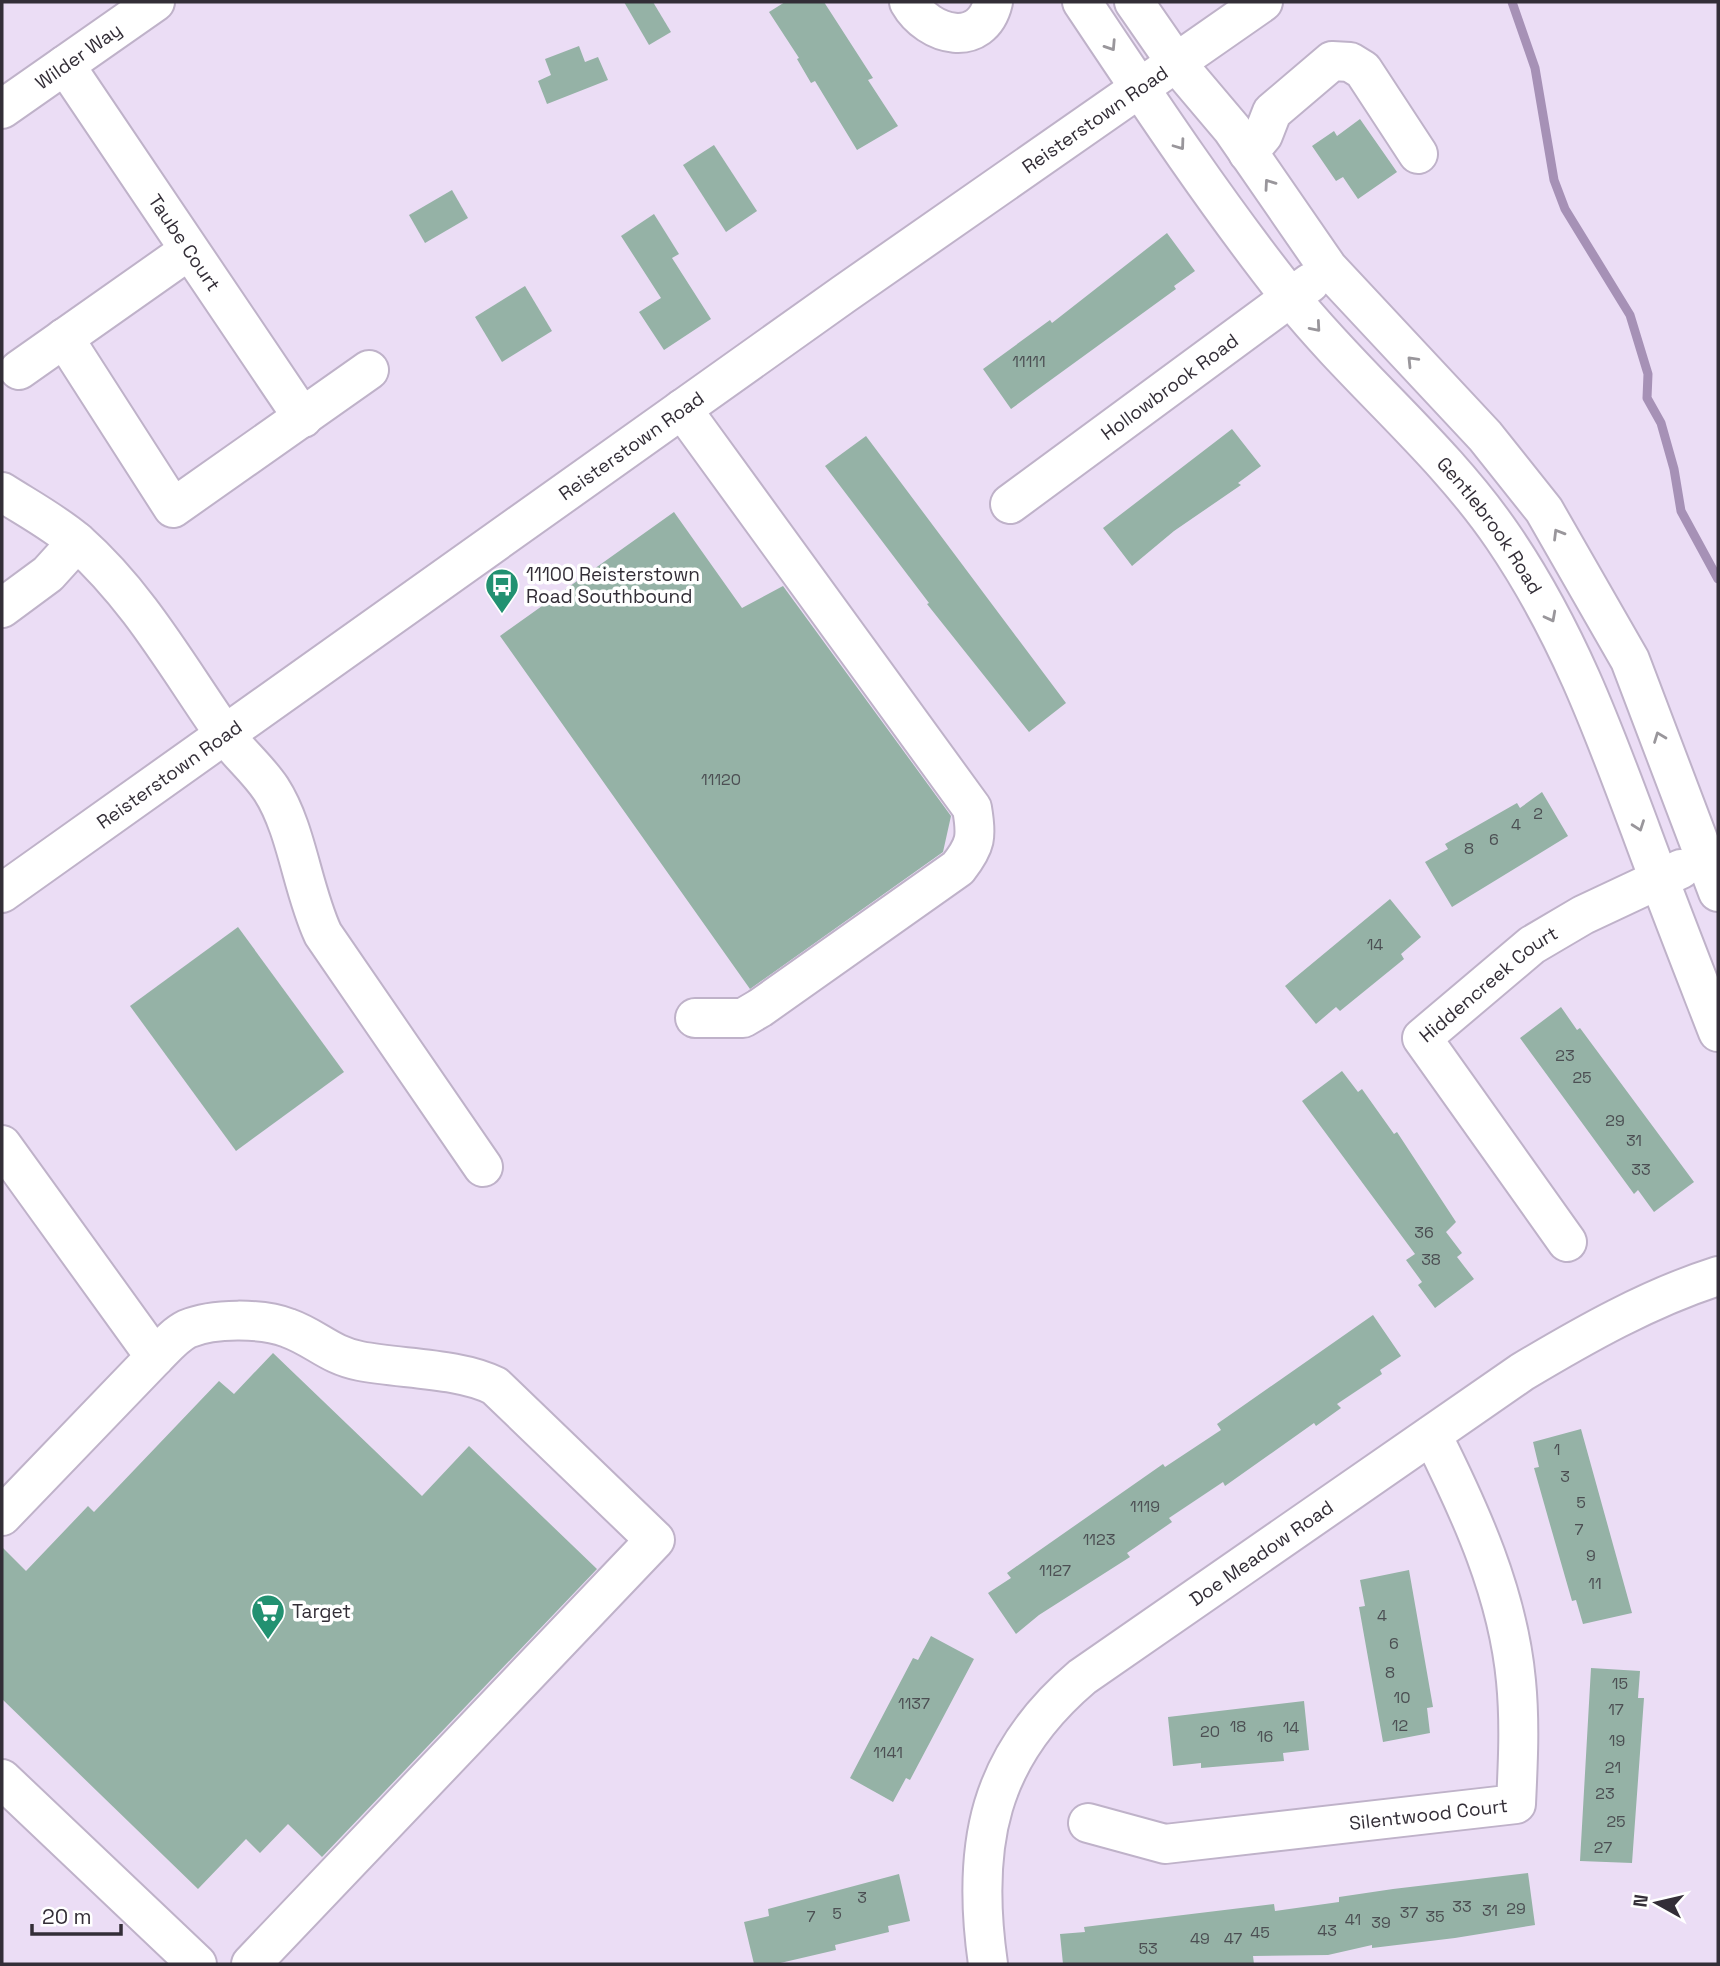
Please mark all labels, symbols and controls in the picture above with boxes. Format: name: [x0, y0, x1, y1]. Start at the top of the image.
street label: Wilder Way: [30, 17, 126, 95]
one-way arrow: [1103, 38, 1116, 51]
street label: Reisterstown Road: [1017, 60, 1173, 179]
one-way arrow: [1172, 137, 1184, 150]
one-way arrow: [1265, 179, 1277, 192]
street label: Taube Court: [143, 189, 226, 296]
one-way arrow: [1308, 318, 1320, 331]
street label: Hollowbrook Road: [1096, 328, 1243, 445]
house number: 11111: [1012, 351, 1046, 372]
one-way arrow: [1407, 356, 1420, 369]
street label: Reisterstown Road: [554, 385, 709, 506]
street label: Gentlebrook Road: [1432, 451, 1548, 598]
one-way arrow: [1554, 528, 1567, 541]
place label: 11100 Reisterstown Road Southbound: [526, 562, 700, 609]
bus stop icon: 11100 Reisterstown Road Southbound: [483, 566, 521, 615]
one-way arrow: [1543, 609, 1556, 622]
street label: Reisterstown Road: [91, 714, 247, 834]
one-way arrow: [1654, 731, 1668, 743]
house number: 11120: [701, 769, 741, 790]
house number: 2: [1533, 803, 1543, 824]
house number: 4: [1511, 814, 1521, 835]
one-way arrow: [1631, 819, 1645, 831]
house number: 6: [1489, 829, 1499, 850]
house number: 8: [1464, 838, 1474, 859]
street label: Hiddencreek Court: [1414, 920, 1562, 1048]
house number: 14: [1367, 934, 1383, 955]
house number: 23: [1555, 1045, 1575, 1066]
house number: 25: [1572, 1067, 1592, 1088]
house number: 29: [1605, 1110, 1625, 1131]
house number: 31: [1626, 1130, 1642, 1151]
house number: 33: [1631, 1159, 1651, 1180]
house number: 36: [1414, 1222, 1434, 1243]
house number: 38: [1421, 1249, 1441, 1270]
house number: 1: [1554, 1439, 1560, 1460]
house number: 3: [1560, 1466, 1570, 1487]
house number: 5: [1576, 1492, 1586, 1513]
street label: Doe Meadow Road: [1184, 1494, 1338, 1611]
house number: 1119: [1130, 1496, 1160, 1517]
house number: 7: [1574, 1519, 1584, 1540]
house number: 1123: [1083, 1529, 1115, 1550]
house number: 9: [1586, 1545, 1596, 1566]
house number: 1127: [1039, 1560, 1071, 1581]
house number: 11: [1588, 1573, 1602, 1594]
supermarket icon: Target: [249, 1592, 287, 1641]
place label: Target: [292, 1599, 351, 1624]
house number: 4: [1377, 1605, 1387, 1626]
house number: 6: [1389, 1633, 1399, 1654]
house number: 8: [1385, 1662, 1395, 1683]
house number: 15: [1612, 1673, 1628, 1694]
house number: 10: [1394, 1687, 1410, 1708]
house number: 1137: [898, 1693, 930, 1714]
house number: 17: [1608, 1699, 1624, 1720]
house number: 12: [1392, 1715, 1408, 1736]
house number: 18: [1230, 1716, 1246, 1737]
house number: 14: [1283, 1717, 1299, 1738]
house number: 20: [1200, 1721, 1220, 1742]
house number: 16: [1257, 1726, 1273, 1747]
house number: 19: [1609, 1730, 1625, 1751]
house number: 1141: [873, 1742, 903, 1763]
house number: 21: [1605, 1757, 1621, 1778]
house number: 23: [1595, 1783, 1615, 1804]
street label: Silentwood Court: [1348, 1793, 1509, 1835]
house number: 25: [1606, 1811, 1626, 1832]
house number: 27: [1594, 1837, 1612, 1858]
north arrow: [1622, 1868, 1692, 1938]
house number: 3: [857, 1887, 867, 1908]
scale bar: [32, 1892, 121, 1936]
text: N: [1627, 1893, 1654, 1909]
house number: 33: [1452, 1896, 1472, 1917]
house number: 29: [1506, 1898, 1526, 1919]
house number: 31: [1482, 1900, 1498, 1921]
house number: 37: [1400, 1902, 1418, 1923]
text: 20 m: [42, 1903, 92, 1930]
house number: 5: [832, 1903, 842, 1924]
house number: 7: [806, 1906, 816, 1927]
house number: 35: [1425, 1906, 1445, 1927]
house number: 41: [1345, 1909, 1361, 1930]
house number: 39: [1371, 1912, 1391, 1933]
house number: 43: [1317, 1920, 1337, 1941]
house number: 45: [1250, 1922, 1270, 1943]
house number: 49: [1190, 1928, 1210, 1949]
house number: 47: [1224, 1928, 1242, 1949]
house number: 53: [1138, 1938, 1158, 1959]

